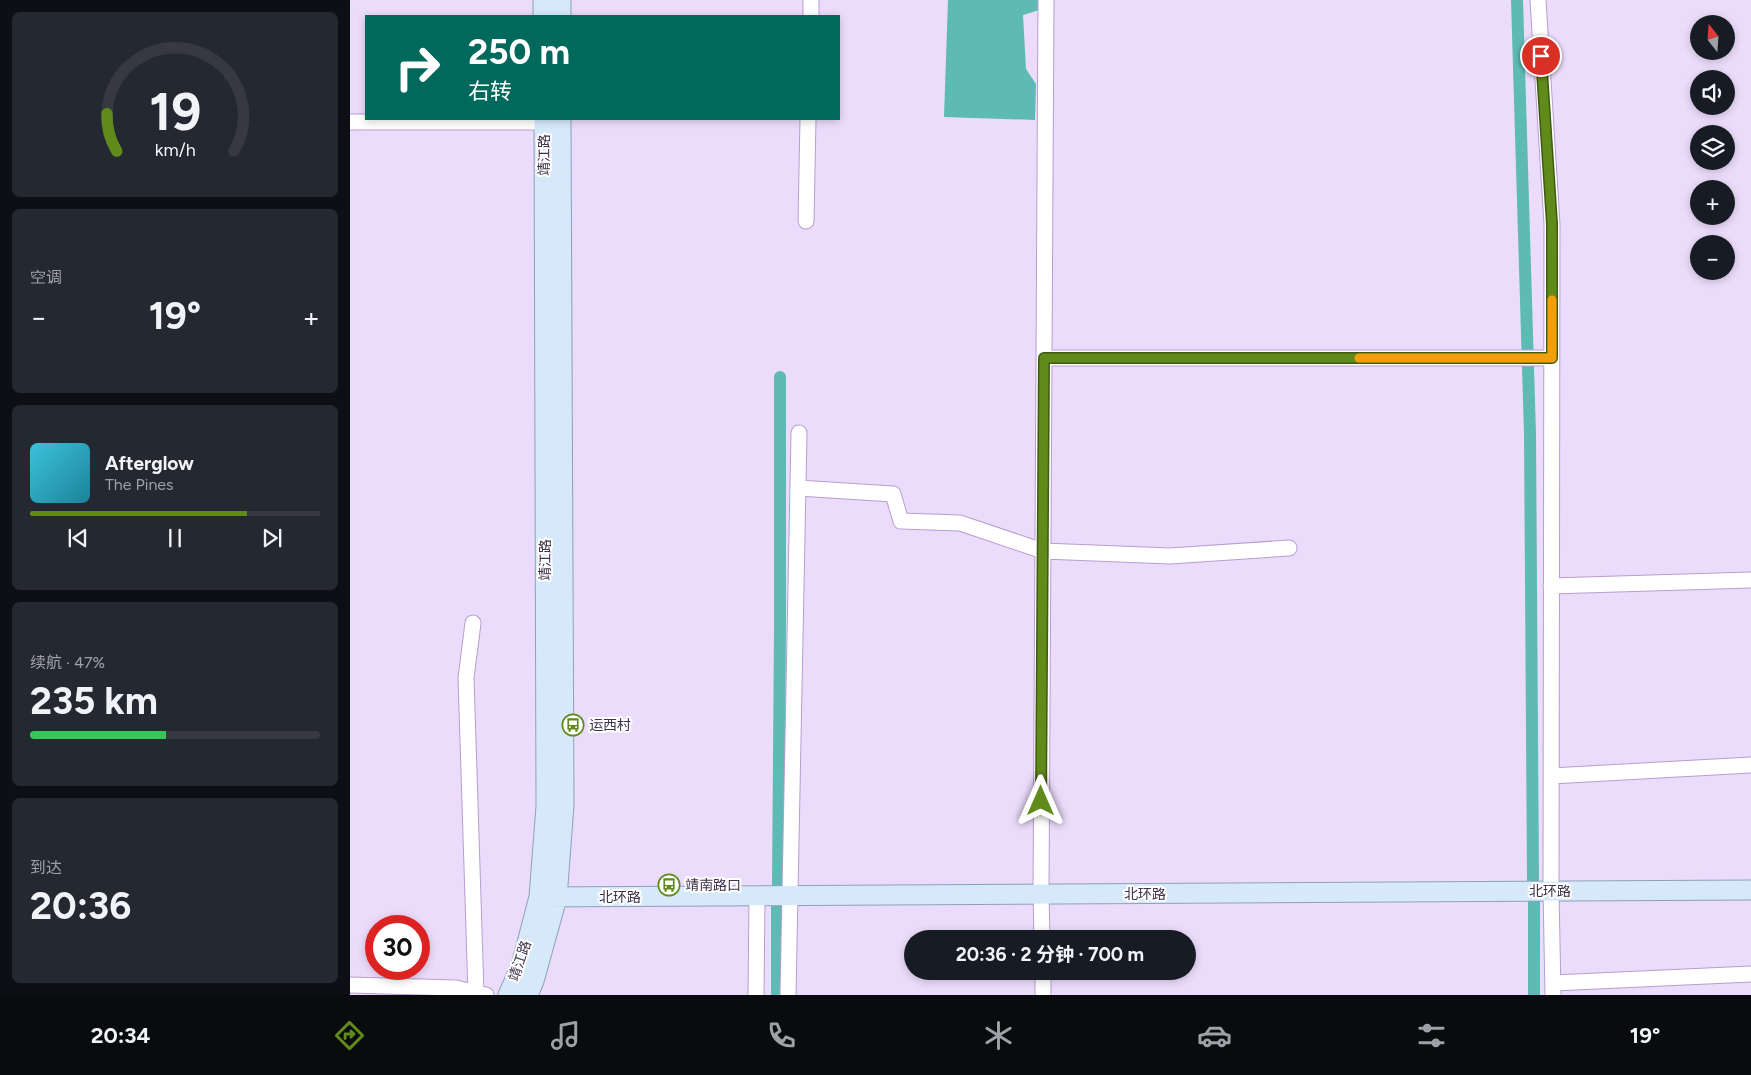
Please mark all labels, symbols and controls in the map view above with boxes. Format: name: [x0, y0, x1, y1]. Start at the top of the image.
north arrow: [1690, 15, 1735, 60]
map controls: [1690, 15, 1735, 280]
text: 250 m: [468, 31, 570, 73]
icon: right: [385, 35, 450, 100]
pin: [1520, 35, 1562, 77]
icon: arrive: [1527, 42, 1555, 70]
button: sound: [1690, 70, 1735, 115]
text: 右转: [468, 78, 512, 105]
text: 19: [149, 81, 201, 143]
button: layers: [1690, 125, 1735, 170]
street label: 靖江路: [536, 134, 553, 176]
text: km/h: [155, 139, 195, 160]
button: +: [1690, 180, 1735, 225]
button: −: [1690, 235, 1735, 280]
text: 空调: [30, 268, 62, 287]
text: 19°: [149, 293, 201, 339]
text: −: [30, 300, 47, 334]
text: +: [303, 300, 320, 334]
text: Afterglow: [105, 452, 194, 475]
text: The Pines: [105, 475, 174, 494]
icon: previous: [64, 524, 92, 552]
icon: pause: [161, 524, 189, 552]
icon: next: [258, 524, 286, 552]
street label: 靖江路: [537, 539, 554, 581]
text: 续航 · 47%: [30, 653, 105, 672]
text: 235 km: [30, 678, 158, 724]
bus stop icon: 运西村: [561, 713, 585, 737]
place label: 运西村: [589, 717, 631, 734]
position arrow: [1014, 774, 1066, 826]
text: 到达: [30, 858, 62, 877]
bus stop icon: 靖南路口: [657, 873, 681, 897]
place label: 靖南路口: [685, 877, 741, 894]
text: 20:36: [30, 883, 131, 929]
street label: 北环路: [1529, 883, 1571, 900]
street label: 北环路: [1124, 886, 1166, 903]
street label: 北环路: [599, 889, 641, 906]
speed limit sign: 30: [365, 915, 430, 980]
street label: 靖江路: [505, 938, 535, 984]
text: 20:36 · 2 分钟 · 700 m: [956, 943, 1144, 966]
icon: directions: [332, 1018, 367, 1053]
icon: music: [548, 1018, 583, 1053]
icon: phone: [764, 1018, 799, 1053]
icon: climate: [981, 1018, 1016, 1053]
icon: car: [1197, 1018, 1232, 1053]
icon: filters: [1414, 1018, 1449, 1053]
text: 20:34: [91, 1022, 150, 1049]
text: 19°: [1630, 1022, 1660, 1049]

